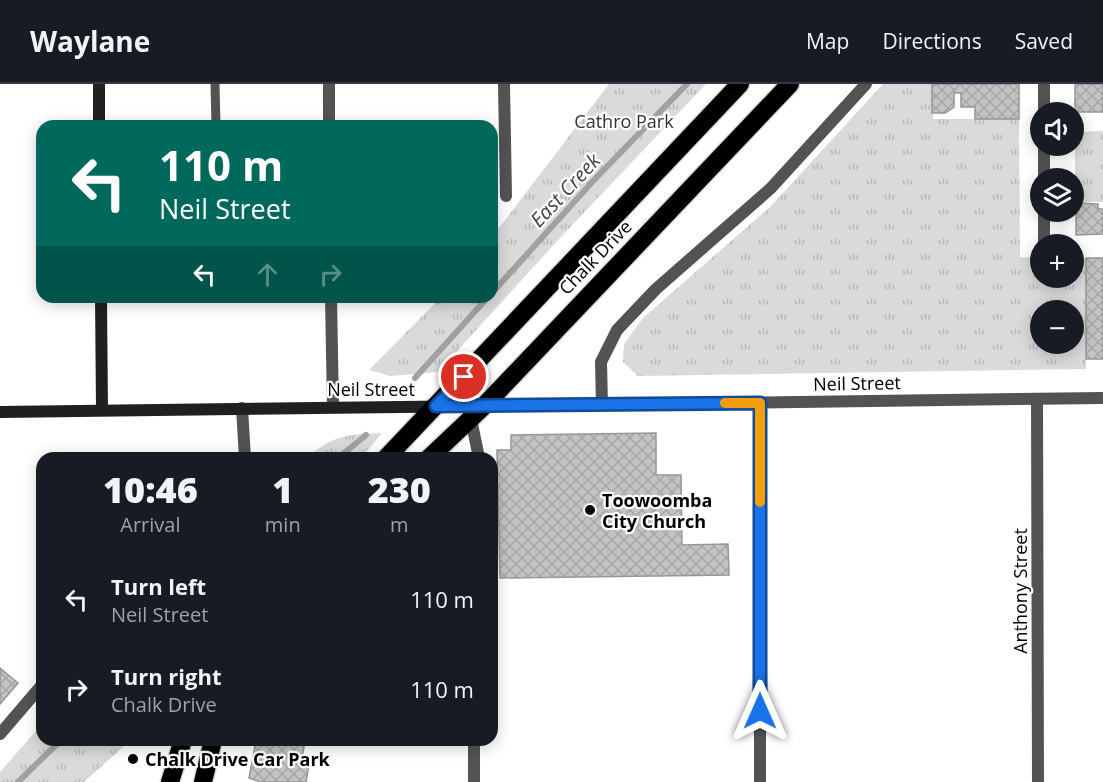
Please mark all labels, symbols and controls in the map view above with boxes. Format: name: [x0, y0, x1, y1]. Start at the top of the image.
text: Waylane: [30, 22, 150, 60]
text: Map: [806, 27, 849, 55]
text: Directions: [882, 27, 982, 55]
text: Saved: [1015, 27, 1073, 55]
map controls: [1030, 102, 1084, 354]
button: sound: [1030, 102, 1084, 156]
park label: Cathro Park: [574, 109, 674, 133]
text: 110 m: [159, 136, 283, 193]
icon: left: [60, 144, 138, 222]
water label: East Creek: [524, 146, 607, 233]
button: layers: [1030, 168, 1084, 222]
text: Neil Street: [159, 190, 291, 227]
street label: Chalk Drive: [553, 214, 637, 300]
button: +: [1030, 234, 1084, 288]
icon: left: [188, 258, 221, 291]
icon: ahead: [251, 258, 284, 291]
icon: right: [314, 258, 347, 291]
button: −: [1030, 300, 1084, 354]
pin: [438, 351, 489, 402]
icon: arrive: [447, 360, 480, 393]
street label: Neil Street: [813, 370, 901, 396]
street label: Neil Street: [327, 377, 415, 401]
text: 10:46: [103, 465, 198, 514]
text: 1: [272, 465, 293, 514]
text: 230: [368, 465, 431, 514]
place label: Toowoomba City Church: [602, 488, 712, 533]
marker: Toowoomba City Church: [583, 503, 597, 517]
text: Arrival: [120, 511, 181, 538]
text: min: [265, 511, 301, 538]
text: m: [390, 511, 409, 538]
street label: Anthony Street: [1008, 528, 1032, 654]
text: Turn left: [111, 571, 206, 601]
icon: left: [60, 583, 93, 616]
text: 110 m: [410, 584, 474, 614]
text: Neil Street: [111, 601, 208, 628]
text: Turn right: [111, 661, 222, 691]
icon: right: [60, 673, 93, 706]
text: 110 m: [410, 674, 474, 704]
position arrow: [728, 679, 792, 743]
text: Chalk Drive: [111, 691, 217, 718]
place label: Chalk Drive Car Park: [145, 747, 331, 771]
marker: Chalk Drive Car Park: [126, 752, 140, 766]

